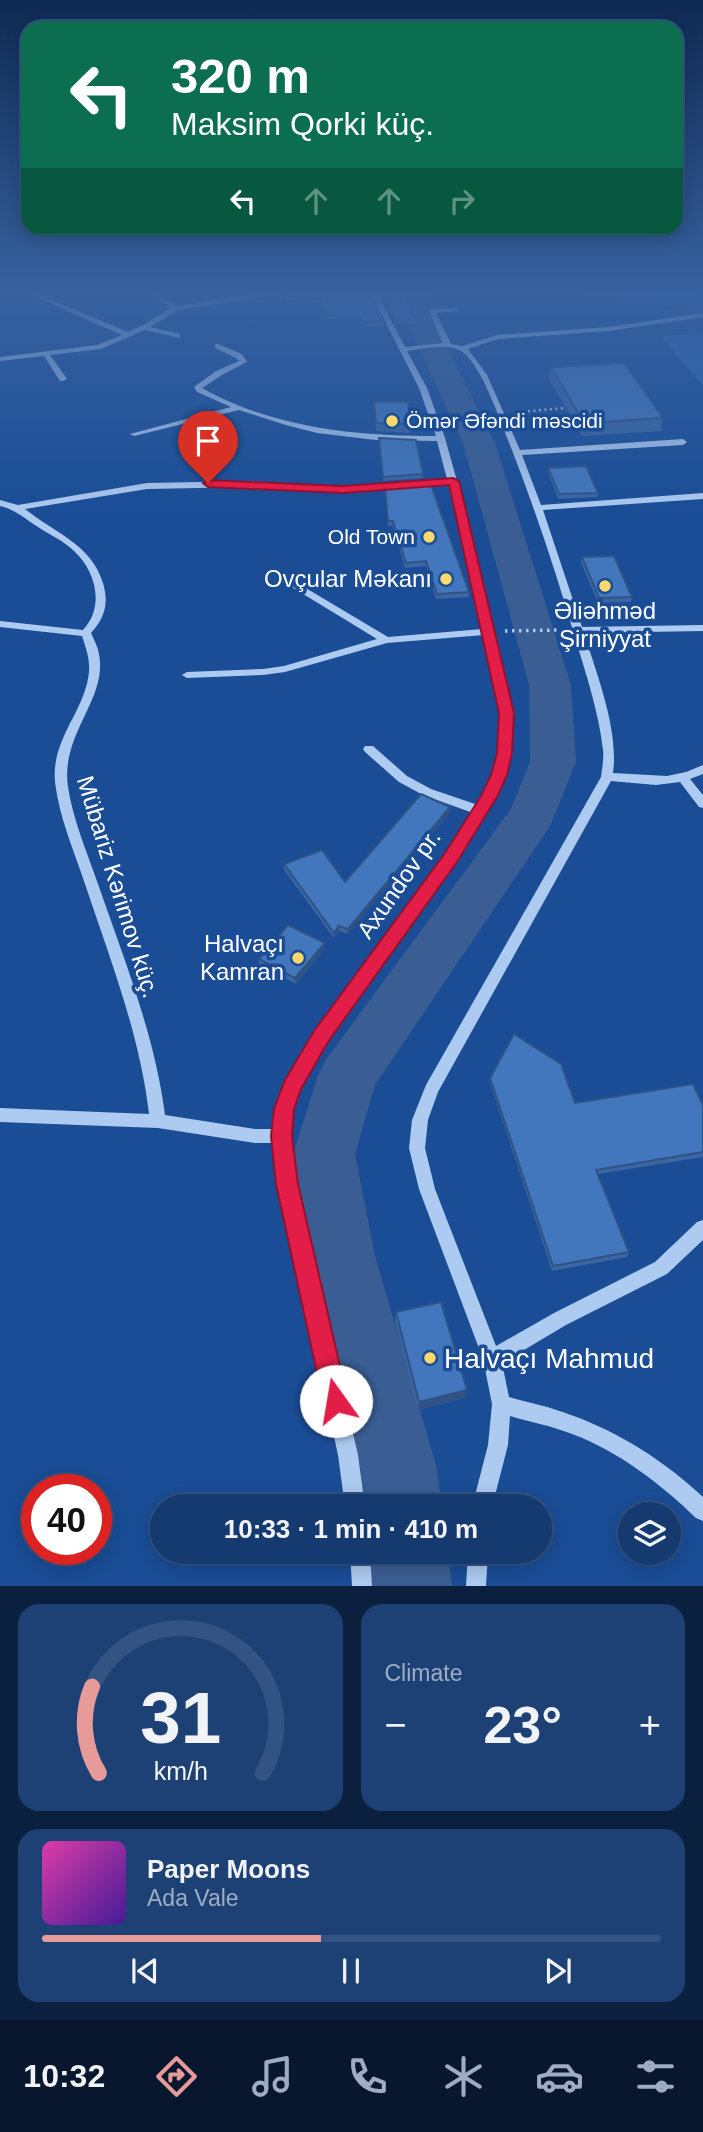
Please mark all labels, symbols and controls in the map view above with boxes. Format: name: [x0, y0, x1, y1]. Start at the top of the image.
icon: left: [56, 49, 147, 140]
text: 320 m: [171, 49, 310, 103]
text: Maksim Qorki küç.: [171, 106, 434, 142]
icon: left: [224, 182, 262, 220]
icon: ahead: [297, 182, 335, 220]
icon: ahead: [370, 182, 408, 220]
icon: right: [443, 182, 481, 220]
place label: Ömər Əfəndi məscidi: [406, 409, 603, 432]
pin: [178, 411, 238, 483]
marker: Ömər Əfəndi məscidi: [384, 413, 400, 429]
icon: arrive: [189, 422, 227, 460]
place label: Old Town: [328, 525, 415, 548]
marker: Old Town: [421, 529, 437, 545]
place label: Ovçular Məkanı: [264, 565, 432, 592]
marker: Ovçular Məkanı: [438, 571, 454, 587]
marker: Əliəhməd Şirniyyat: [597, 578, 613, 594]
place label: Əliəhməd Şirniyyat: [554, 597, 656, 652]
street label: Mübariz Kərimov küç.: [72, 773, 165, 1001]
street label: Axundov pr.: [351, 824, 446, 943]
place label: Halvaçı Kamran: [200, 930, 284, 985]
marker: Halvaçı Kamran: [290, 950, 306, 966]
place label: Halvaçı Mahmud: [444, 1343, 654, 1374]
marker: Halvaçı Mahmud: [422, 1350, 438, 1366]
position arrow: [299, 1364, 373, 1438]
speed limit sign: 40: [21, 1474, 112, 1565]
map controls: [618, 1502, 681, 1565]
button: layers: [618, 1502, 681, 1565]
text: 10:33 · 1 min · 410 m: [224, 1514, 478, 1544]
text: Climate: [385, 1660, 462, 1686]
text: 31: [140, 1678, 221, 1759]
text: 23°: [483, 1696, 562, 1754]
text: −: [385, 1704, 407, 1746]
text: +: [639, 1704, 661, 1746]
text: km/h: [153, 1757, 207, 1785]
text: Paper Moons: [147, 1854, 310, 1884]
text: Ada Vale: [147, 1885, 239, 1911]
icon: previous: [126, 1952, 164, 1990]
icon: pause: [332, 1952, 370, 1990]
icon: next: [539, 1952, 577, 1990]
icon: directions: [152, 2052, 201, 2101]
icon: music: [248, 2052, 297, 2101]
icon: phone: [343, 2052, 392, 2101]
icon: climate: [439, 2052, 488, 2101]
icon: car: [535, 2052, 584, 2101]
icon: filters: [631, 2052, 680, 2101]
text: 10:32: [23, 2058, 105, 2094]

